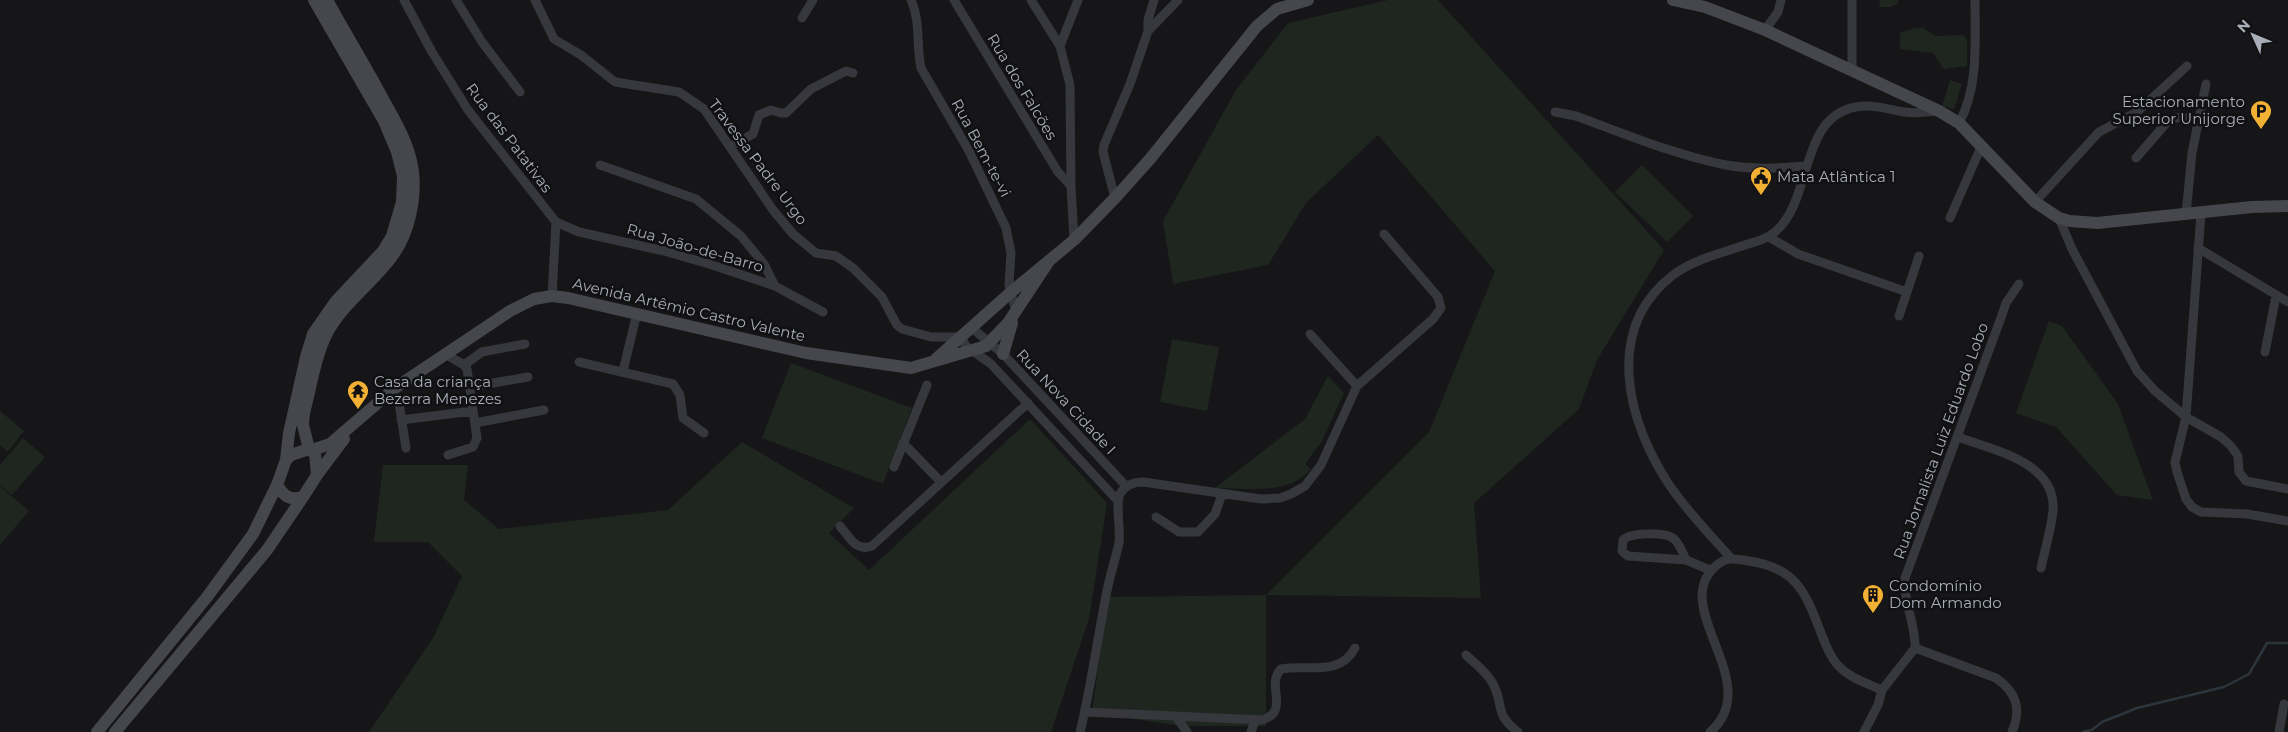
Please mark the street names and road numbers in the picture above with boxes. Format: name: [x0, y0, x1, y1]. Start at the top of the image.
street label: Rua dos Falcões: [983, 30, 1062, 143]
street label: Rua das Patativas: [462, 79, 557, 196]
street label: Travessa Padre Urgo: [705, 95, 812, 228]
street label: Rua Bem-te-vi: [948, 95, 1015, 200]
street label: Rua João-de-Barro: [625, 219, 766, 276]
street label: Avenida Artêmio Castro Valente: [571, 273, 807, 346]
street label: Rua Jornalista Luiz Eduardo Lobo: [1889, 320, 1992, 562]
street label: Rua Nova Cidade I: [1013, 345, 1120, 458]

